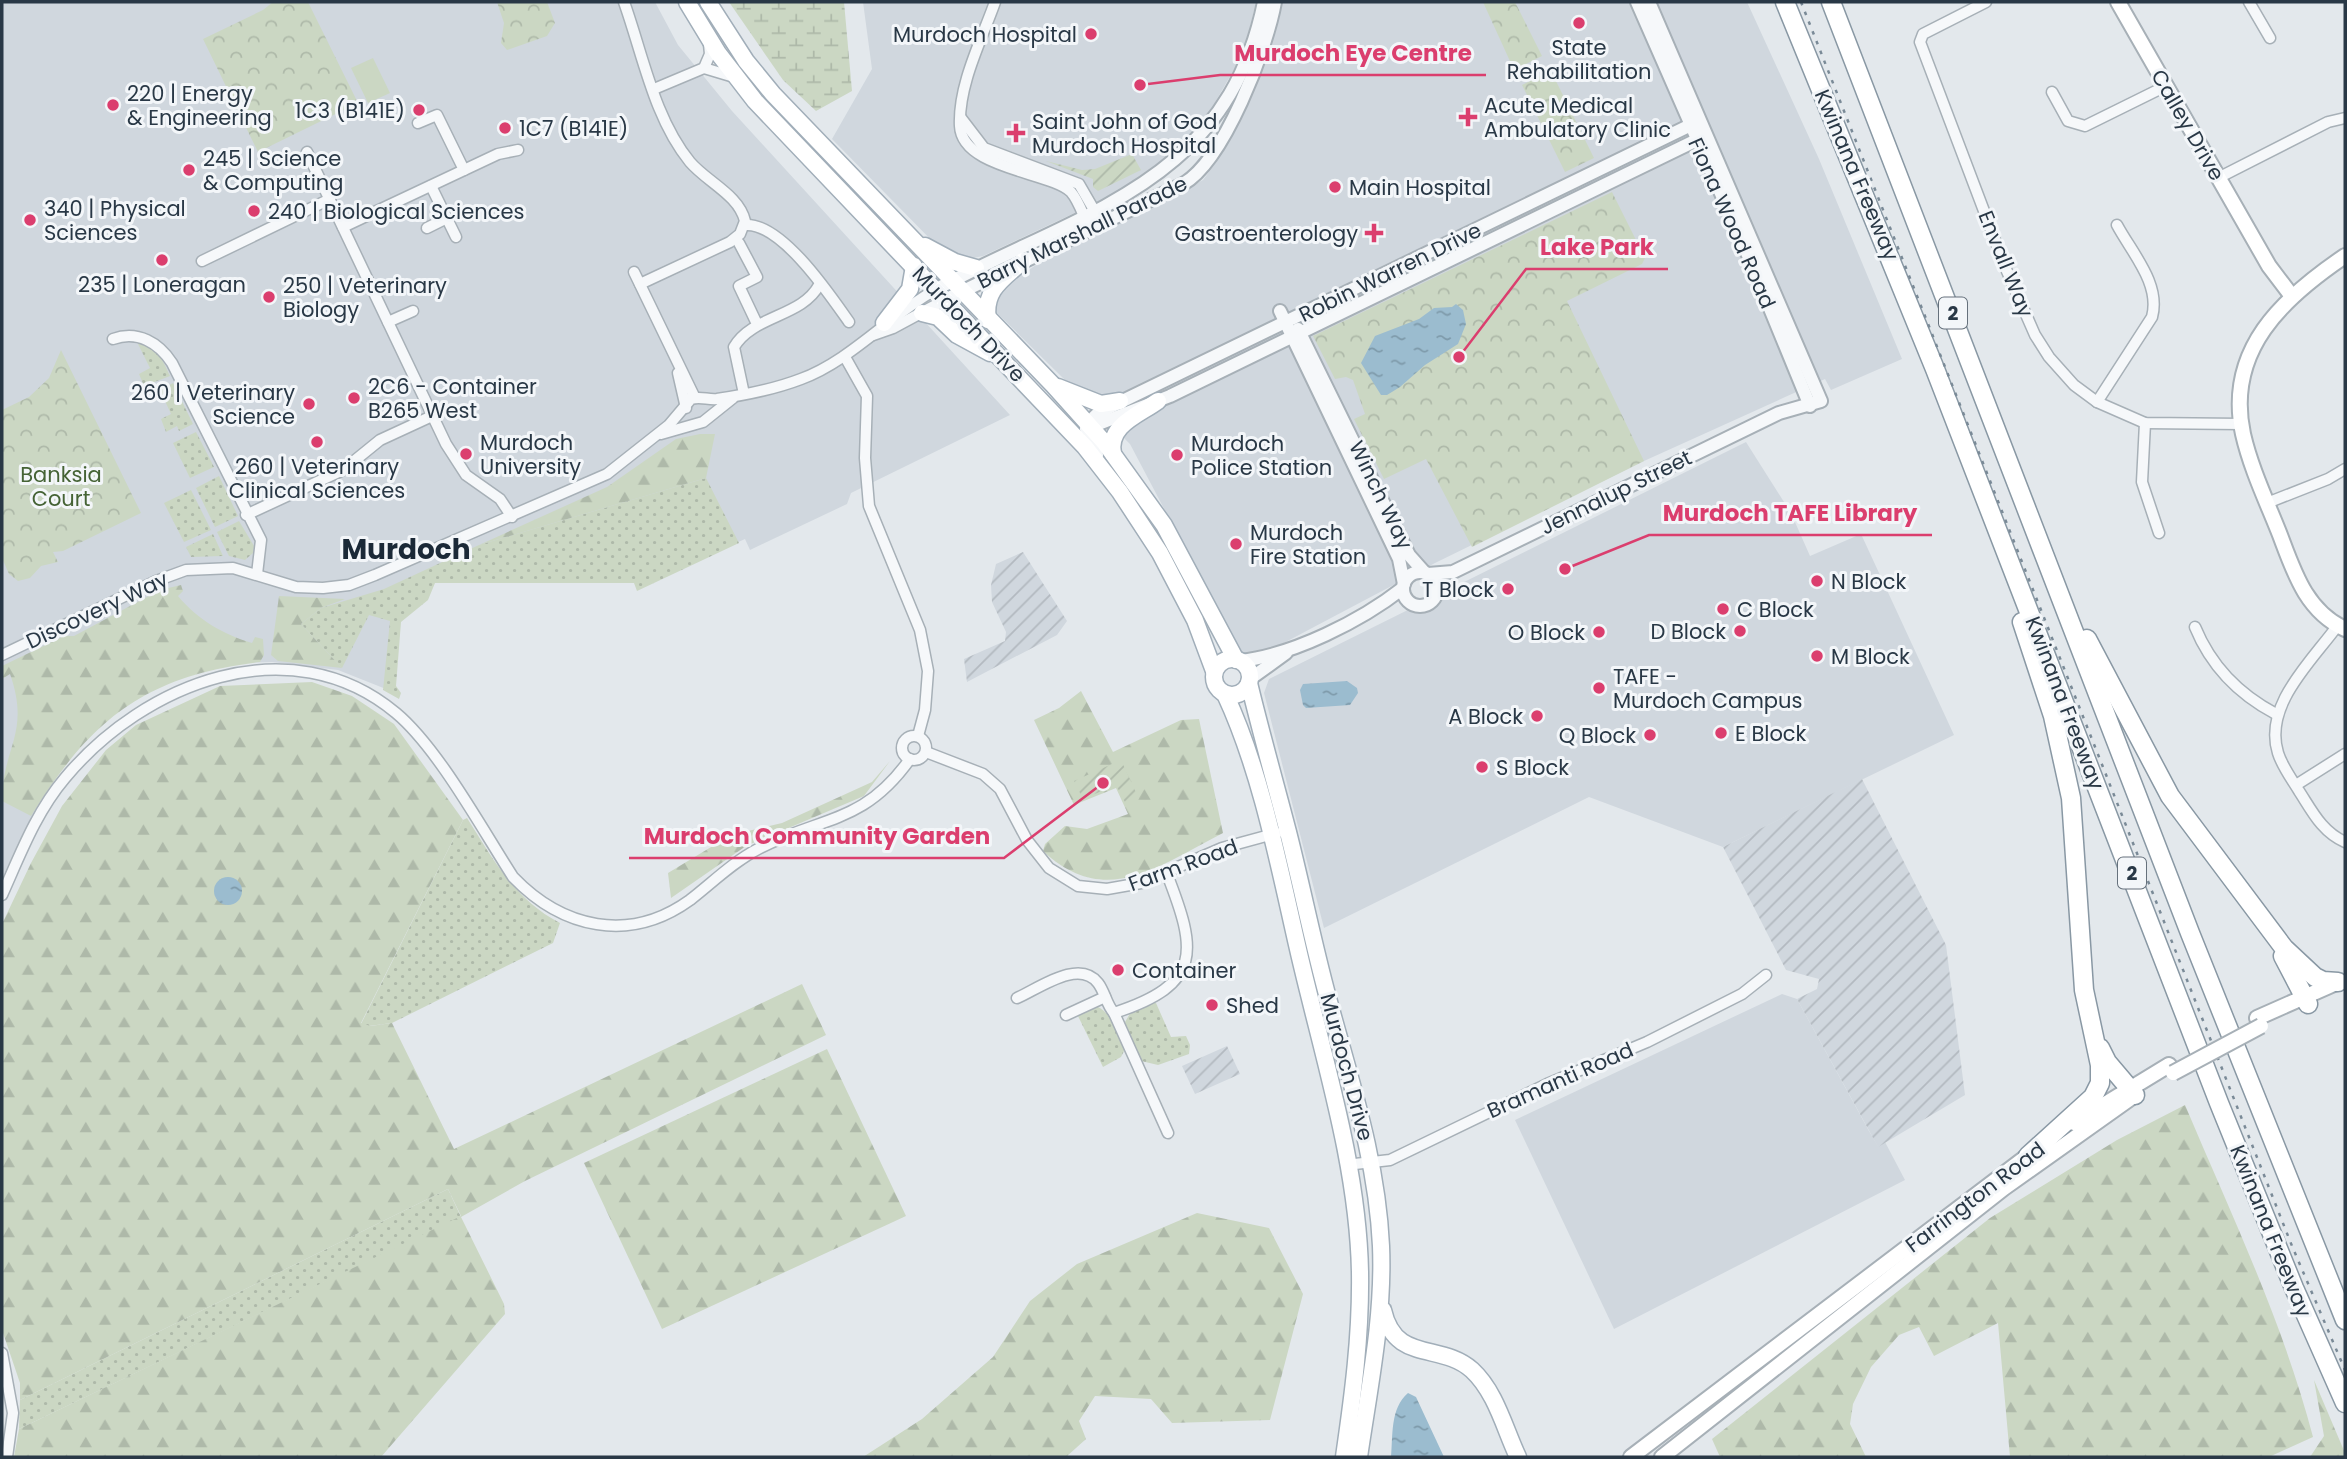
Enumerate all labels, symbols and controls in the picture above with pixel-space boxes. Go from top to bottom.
marker: State Rehabilitation [1571,15,1587,31]
place label: Murdoch Hospital [893,20,1077,49]
marker: Murdoch Hospital [1083,26,1099,42]
callout: Murdoch Eye Centre [1220,31,1486,75]
place label: State Rehabilitation [1507,33,1651,86]
text: Murdoch Eye Centre [1234,37,1472,69]
street label: Calley Drive [2144,64,2232,186]
place label: 220 | Energy & Engineering [127,79,272,132]
street label: Kwinana Freeway [1808,85,1906,265]
place label: Acute Medical Ambulatory Clinic [1484,91,1671,144]
place label: 1C3 (B141E) [295,96,405,125]
marker: 220 | Energy & Engineering [105,97,121,113]
marker: 1C3 (B141E) [411,102,427,118]
place label: Saint John of God Murdoch Hospital [1032,107,1217,160]
marker: Acute Medical Ambulatory Clinic [1458,107,1478,127]
place label: 1C7 (B141E) [519,114,628,143]
marker: 1C7 (B141E) [497,120,513,136]
marker: Saint John of God Murdoch Hospital [1006,123,1026,143]
street label: Fiona Wood Road [1681,133,1783,313]
place label: 245 | Science & Computing [203,144,344,197]
marker: 245 | Science & Computing [181,162,197,178]
street label: Barry Marshall Parade [972,168,1192,296]
place label: Main Hospital [1349,173,1491,202]
marker: Main Hospital [1327,179,1343,195]
place label: 340 | Physical Sciences [44,194,186,247]
place label: 240 | Biological Sciences [268,197,524,226]
marker: 240 | Biological Sciences [246,203,262,219]
street label: Envall Way [1971,206,2041,322]
marker: 340 | Physical Sciences [22,212,38,228]
street label: Robin Warren Drive [1294,215,1486,329]
place label: Gastroenterology [1175,219,1358,248]
marker: Gastroenterology [1364,223,1384,243]
callout: Lake Park [1526,225,1668,269]
text: Lake Park [1540,231,1655,263]
marker: 235 | Loneragan [154,252,170,268]
street label: Murdoch Drive [906,259,1032,389]
place label: 235 | Loneragan [78,270,246,299]
place label: 250 | Veterinary Biology [283,271,447,324]
marker: 250 | Veterinary Biology [261,289,277,305]
road number: 2 [1939,298,1967,328]
place label: 2C6 - Container B265 West [368,372,537,425]
place label: 260 | Veterinary Science [131,378,295,431]
marker: 2C6 - Container B265 West [346,390,362,406]
marker: 260 | Veterinary Science [301,396,317,412]
place label: Murdoch University [480,428,581,481]
place label: Murdoch Police Station [1191,429,1332,482]
marker: 260 | Veterinary Clinical Sciences [309,434,325,450]
street label: Winch Way [1342,436,1420,554]
street label: Jennalup Street [1535,443,1697,541]
marker: Murdoch University [458,446,474,462]
marker: Murdoch Police Station [1169,447,1185,463]
place label: 260 | Veterinary Clinical Sciences [229,452,405,505]
park label: Banksia Court [20,460,102,513]
callout: Murdoch TAFE Library [1649,491,1932,535]
text: Murdoch TAFE Library [1663,497,1918,529]
place label: Murdoch Fire Station [1250,518,1366,571]
district label: Murdoch [341,530,471,569]
marker: Murdoch Fire Station [1228,536,1244,552]
street label: Discovery Way [21,564,173,656]
place label: N Block [1831,567,1907,596]
marker: N Block [1809,573,1825,589]
place label: T Block [1422,575,1494,604]
marker: T Block [1500,581,1516,597]
place label: C Block [1737,595,1814,624]
marker: C Block [1715,601,1731,617]
street label: Kwinana Freeway [2019,612,2111,794]
place label: D Block [1651,617,1726,646]
place label: O Block [1508,618,1585,647]
marker: D Block [1732,623,1748,639]
marker: O Block [1591,624,1607,640]
place label: M Block [1831,642,1910,671]
marker: M Block [1809,648,1825,664]
place label: TAFE - Murdoch Campus [1613,662,1802,715]
marker: TAFE - Murdoch Campus [1591,680,1607,696]
place label: A Block [1448,702,1523,731]
marker: A Block [1529,708,1545,724]
place label: E Block [1735,719,1807,748]
place label: Q Block [1559,721,1636,750]
marker: E Block [1713,725,1729,741]
marker: Q Block [1642,727,1658,743]
place label: S Block [1496,753,1569,782]
marker: S Block [1474,759,1490,775]
callout: Murdoch Community Garden [629,814,1004,858]
text: Murdoch Community Garden [644,820,990,852]
street label: Farm Road [1124,832,1242,898]
road number: 2 [2118,858,2146,888]
place label: Container [1132,956,1237,985]
marker: Container [1110,962,1126,978]
street label: Murdoch Drive [1313,990,1381,1144]
place label: Shed [1226,991,1279,1020]
marker: Shed [1204,997,1220,1013]
street label: Bramanti Road [1482,1035,1638,1125]
street label: Farrington Road [1899,1135,2051,1259]
street label: Kwinana Freeway [2223,1140,2319,1322]

